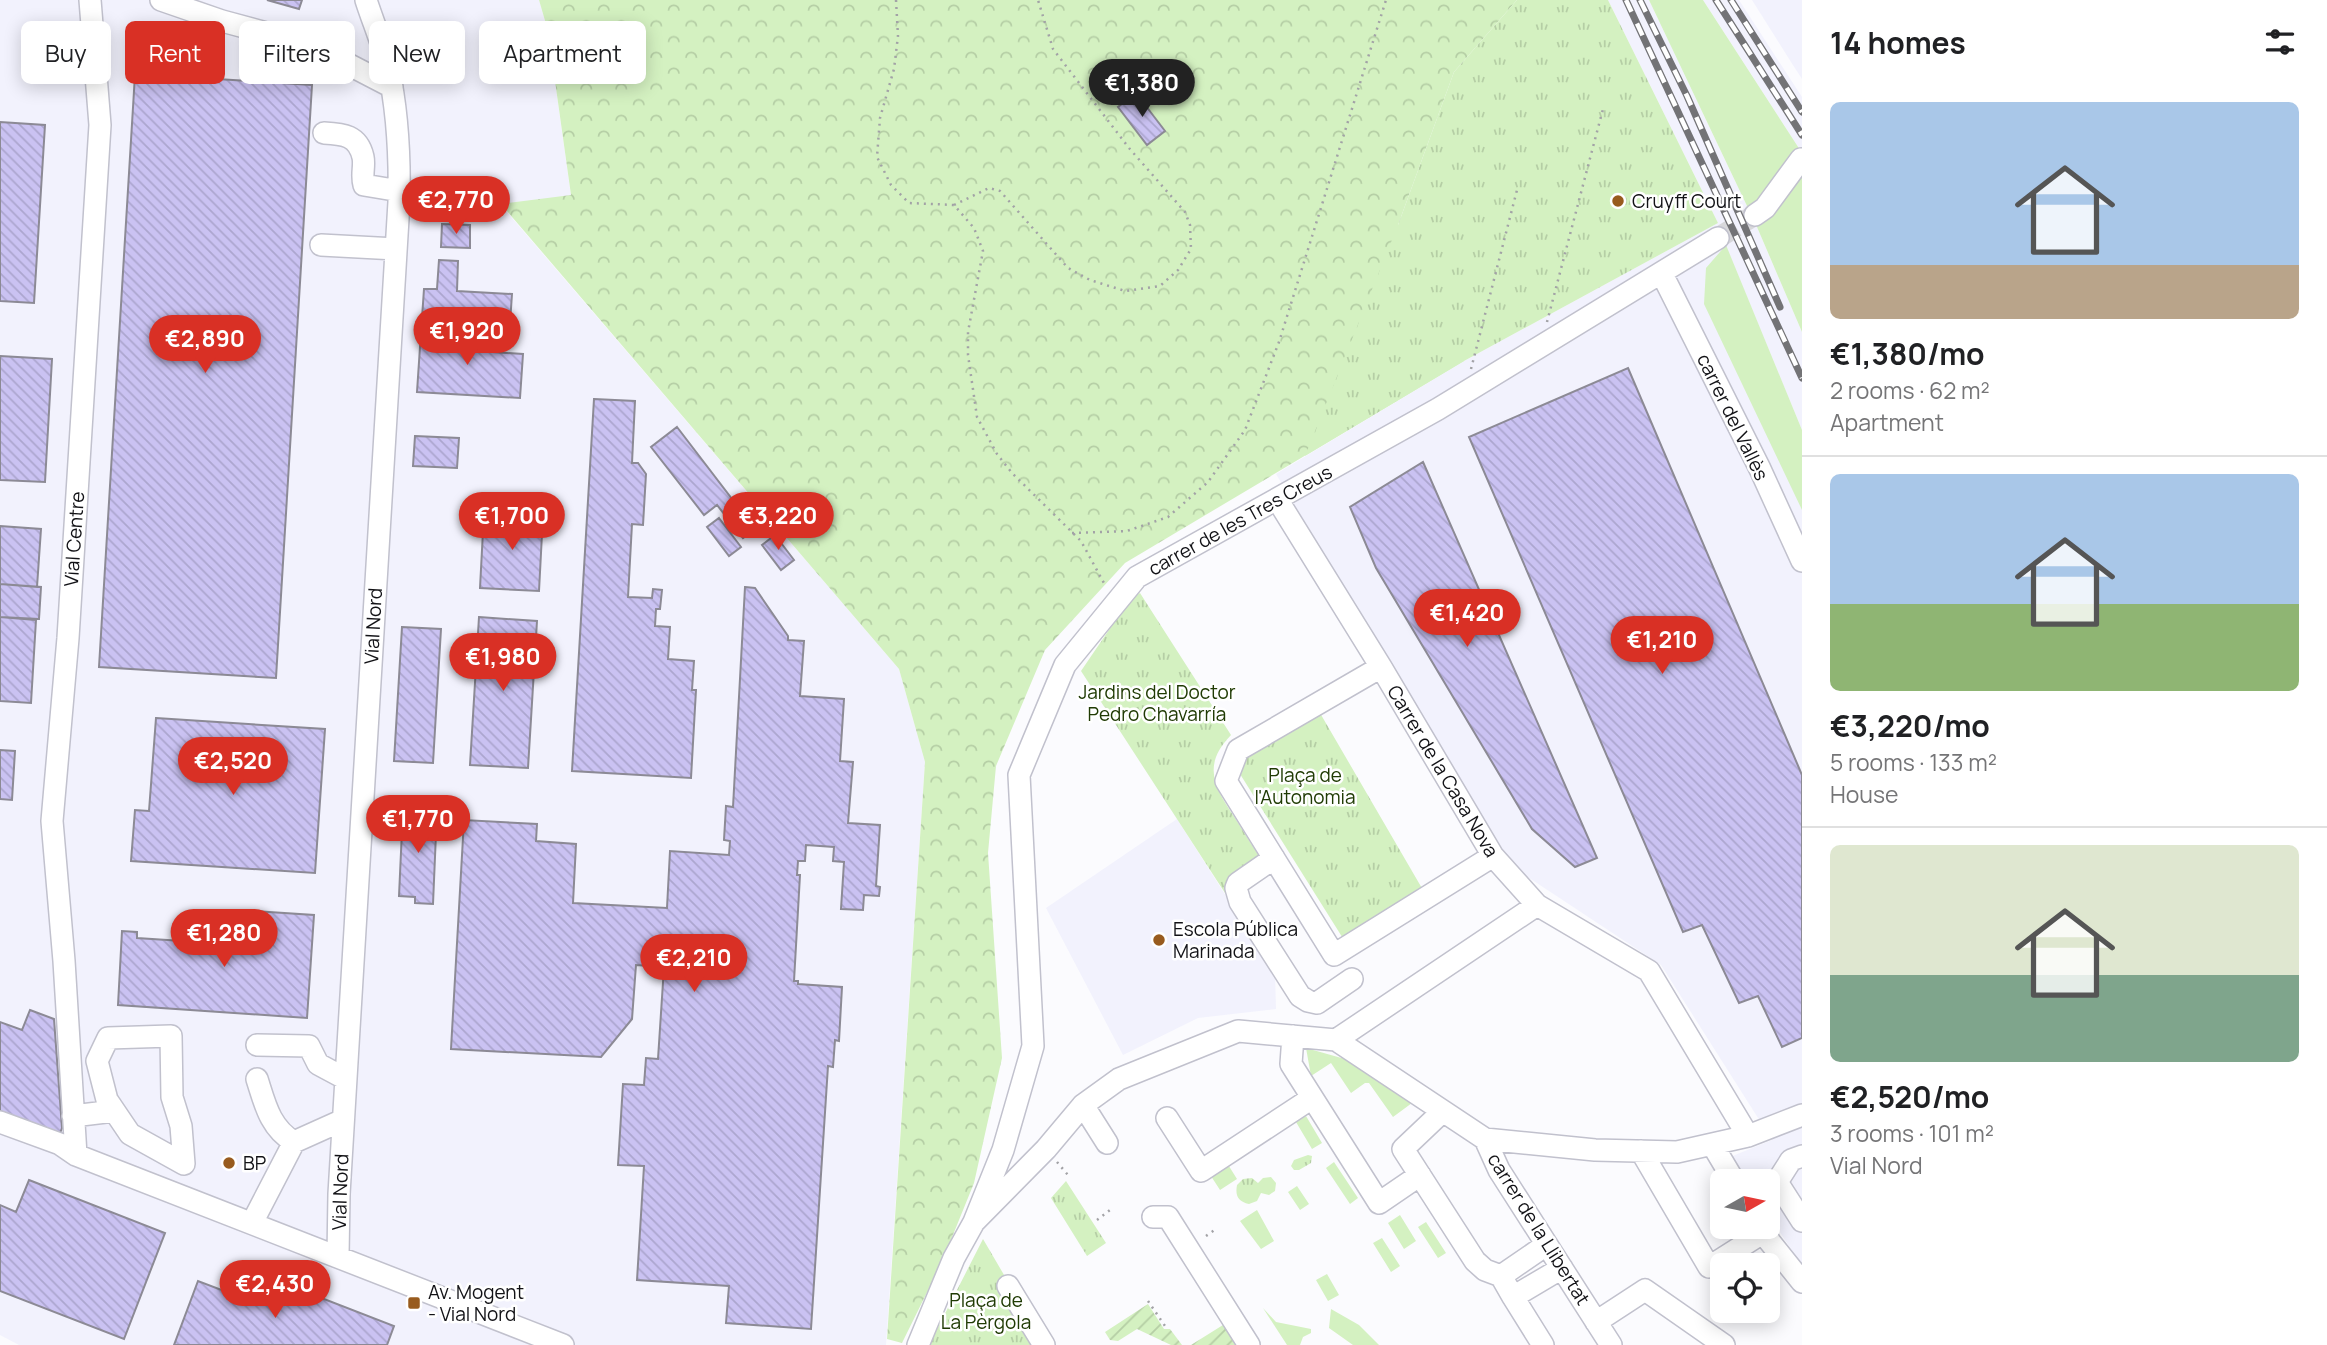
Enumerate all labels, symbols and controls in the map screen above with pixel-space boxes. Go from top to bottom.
chip: Buy [21,21,111,84]
chip: Rent [125,21,225,84]
chip: Filters [239,21,355,84]
chip: New [369,21,465,84]
chip: Apartment [479,21,646,84]
text: 14 homes [1830,22,1966,63]
icon: filters [2261,23,2299,61]
pin: €1,380 [1085,60,1199,119]
text: €1,380 [1105,66,1179,98]
icon: home [2002,147,2128,273]
pin: €2,770 [399,176,513,236]
text: €2,770 [418,183,494,215]
place label: Cruyff Court [1632,188,1741,214]
marker: Cruyff Court [1610,193,1626,209]
pin: €1,920 [410,308,524,367]
text: €1,920 [430,314,504,346]
pin: €2,890 [148,316,262,375]
text: €2,890 [165,322,245,354]
text: €1,380/mo [1830,333,1984,374]
street label: carrer del Vallès [1691,349,1775,485]
text: 2 rooms · 62 m² [1830,374,1990,406]
text: Apartment [1830,406,1944,438]
street label: carrer de les Tres Creus [1143,459,1337,581]
street label: Vial Centre [58,491,90,587]
pin: €1,700 [455,492,569,552]
pin: €3,220 [721,492,835,552]
text: €1,700 [475,499,549,531]
text: €3,220 [739,499,817,531]
icon: home [2002,519,2128,645]
street label: Vial Nord [358,587,388,665]
pin: €1,420 [1410,590,1524,649]
text: €1,420 [1430,596,1504,628]
pin: €1,210 [1605,616,1719,676]
text: €1,210 [1627,623,1697,655]
pin: €1,980 [446,634,560,693]
text: €1,980 [465,640,541,672]
park label: Jardins del Doctor Pedro Chavarría [1078,679,1236,727]
street label: Carrer de la Casa Nova [1381,680,1505,862]
text: €3,220/mo [1830,705,1990,746]
pin: €2,520 [176,738,290,797]
text: €2,520 [194,744,272,776]
text: 5 rooms · 133 m² [1830,746,1997,778]
park label: Plaça de l'Autonomia [1255,762,1356,810]
text: House [1830,778,1899,810]
pin: €1,770 [361,796,475,855]
text: €1,770 [382,802,454,834]
icon: home [2002,890,2128,1016]
pin: €1,280 [167,909,281,969]
text: €1,280 [187,916,261,948]
place label: Escola Pública Marinada [1173,916,1298,964]
marker: Escola Pública Marinada [1151,932,1167,948]
pin: €2,210 [637,934,751,994]
text: €2,210 [656,941,732,973]
text: €2,520/mo [1830,1076,1989,1117]
text: 3 rooms · 101 m² [1830,1117,1994,1149]
street label: carrer de la Llibertat [1482,1148,1596,1310]
text: Vial Nord [1830,1149,1923,1181]
place label: BP [243,1150,266,1176]
street label: Vial Nord [326,1153,354,1231]
marker: BP [221,1155,237,1171]
north arrow [1710,1169,1780,1239]
map controls [1710,1169,1780,1323]
button: locate [1710,1253,1780,1323]
pin: €2,430 [218,1260,332,1320]
text: €2,430 [236,1267,314,1299]
place label: Av. Mogent - Vial Nord [428,1279,524,1327]
park label: Plaça de La Pèrgola [941,1287,1031,1335]
marker: Av. Mogent - Vial Nord [406,1295,422,1311]

